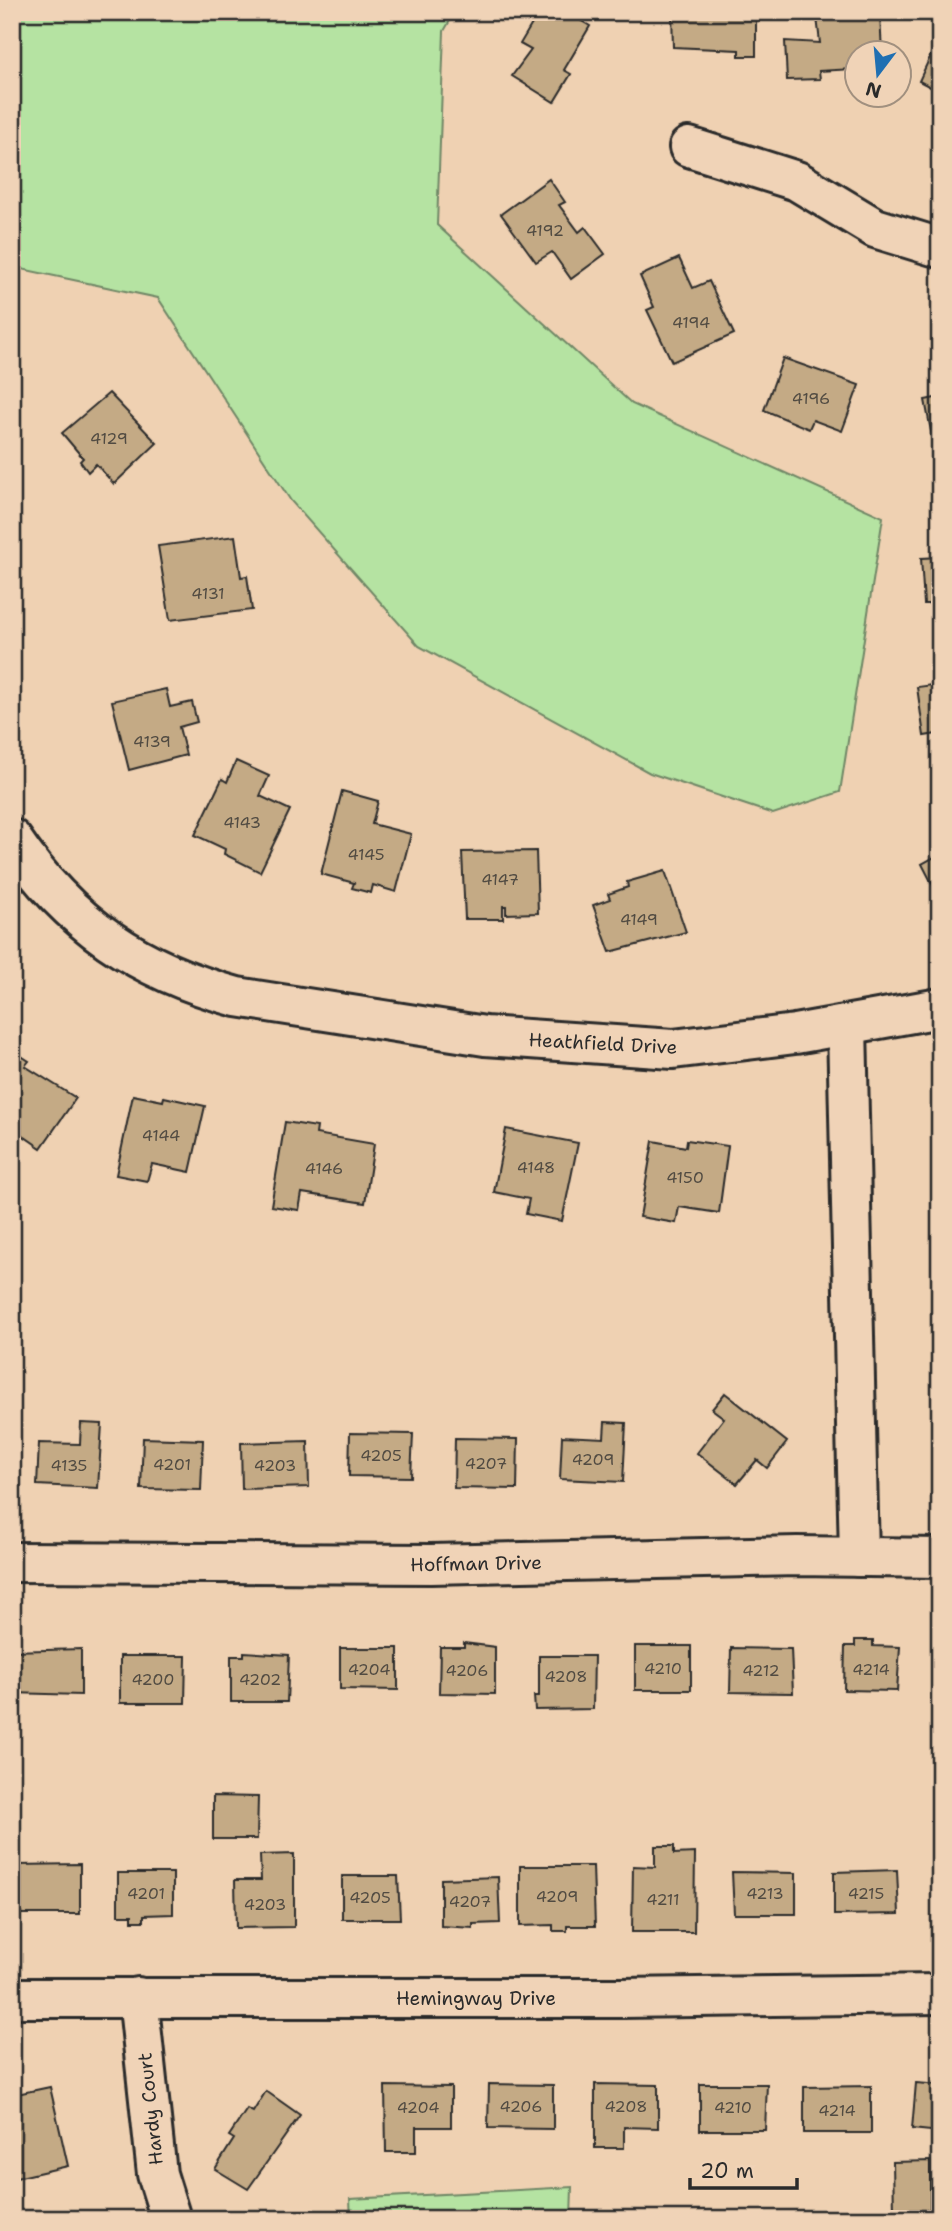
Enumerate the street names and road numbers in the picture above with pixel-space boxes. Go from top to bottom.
street label: Heathfield Drive [528,1027,678,1060]
street label: Hoffman Drive [410,1550,542,1577]
street label: Hemingway Drive [396,1986,556,2011]
street label: Hardy Court [132,2051,169,2166]

